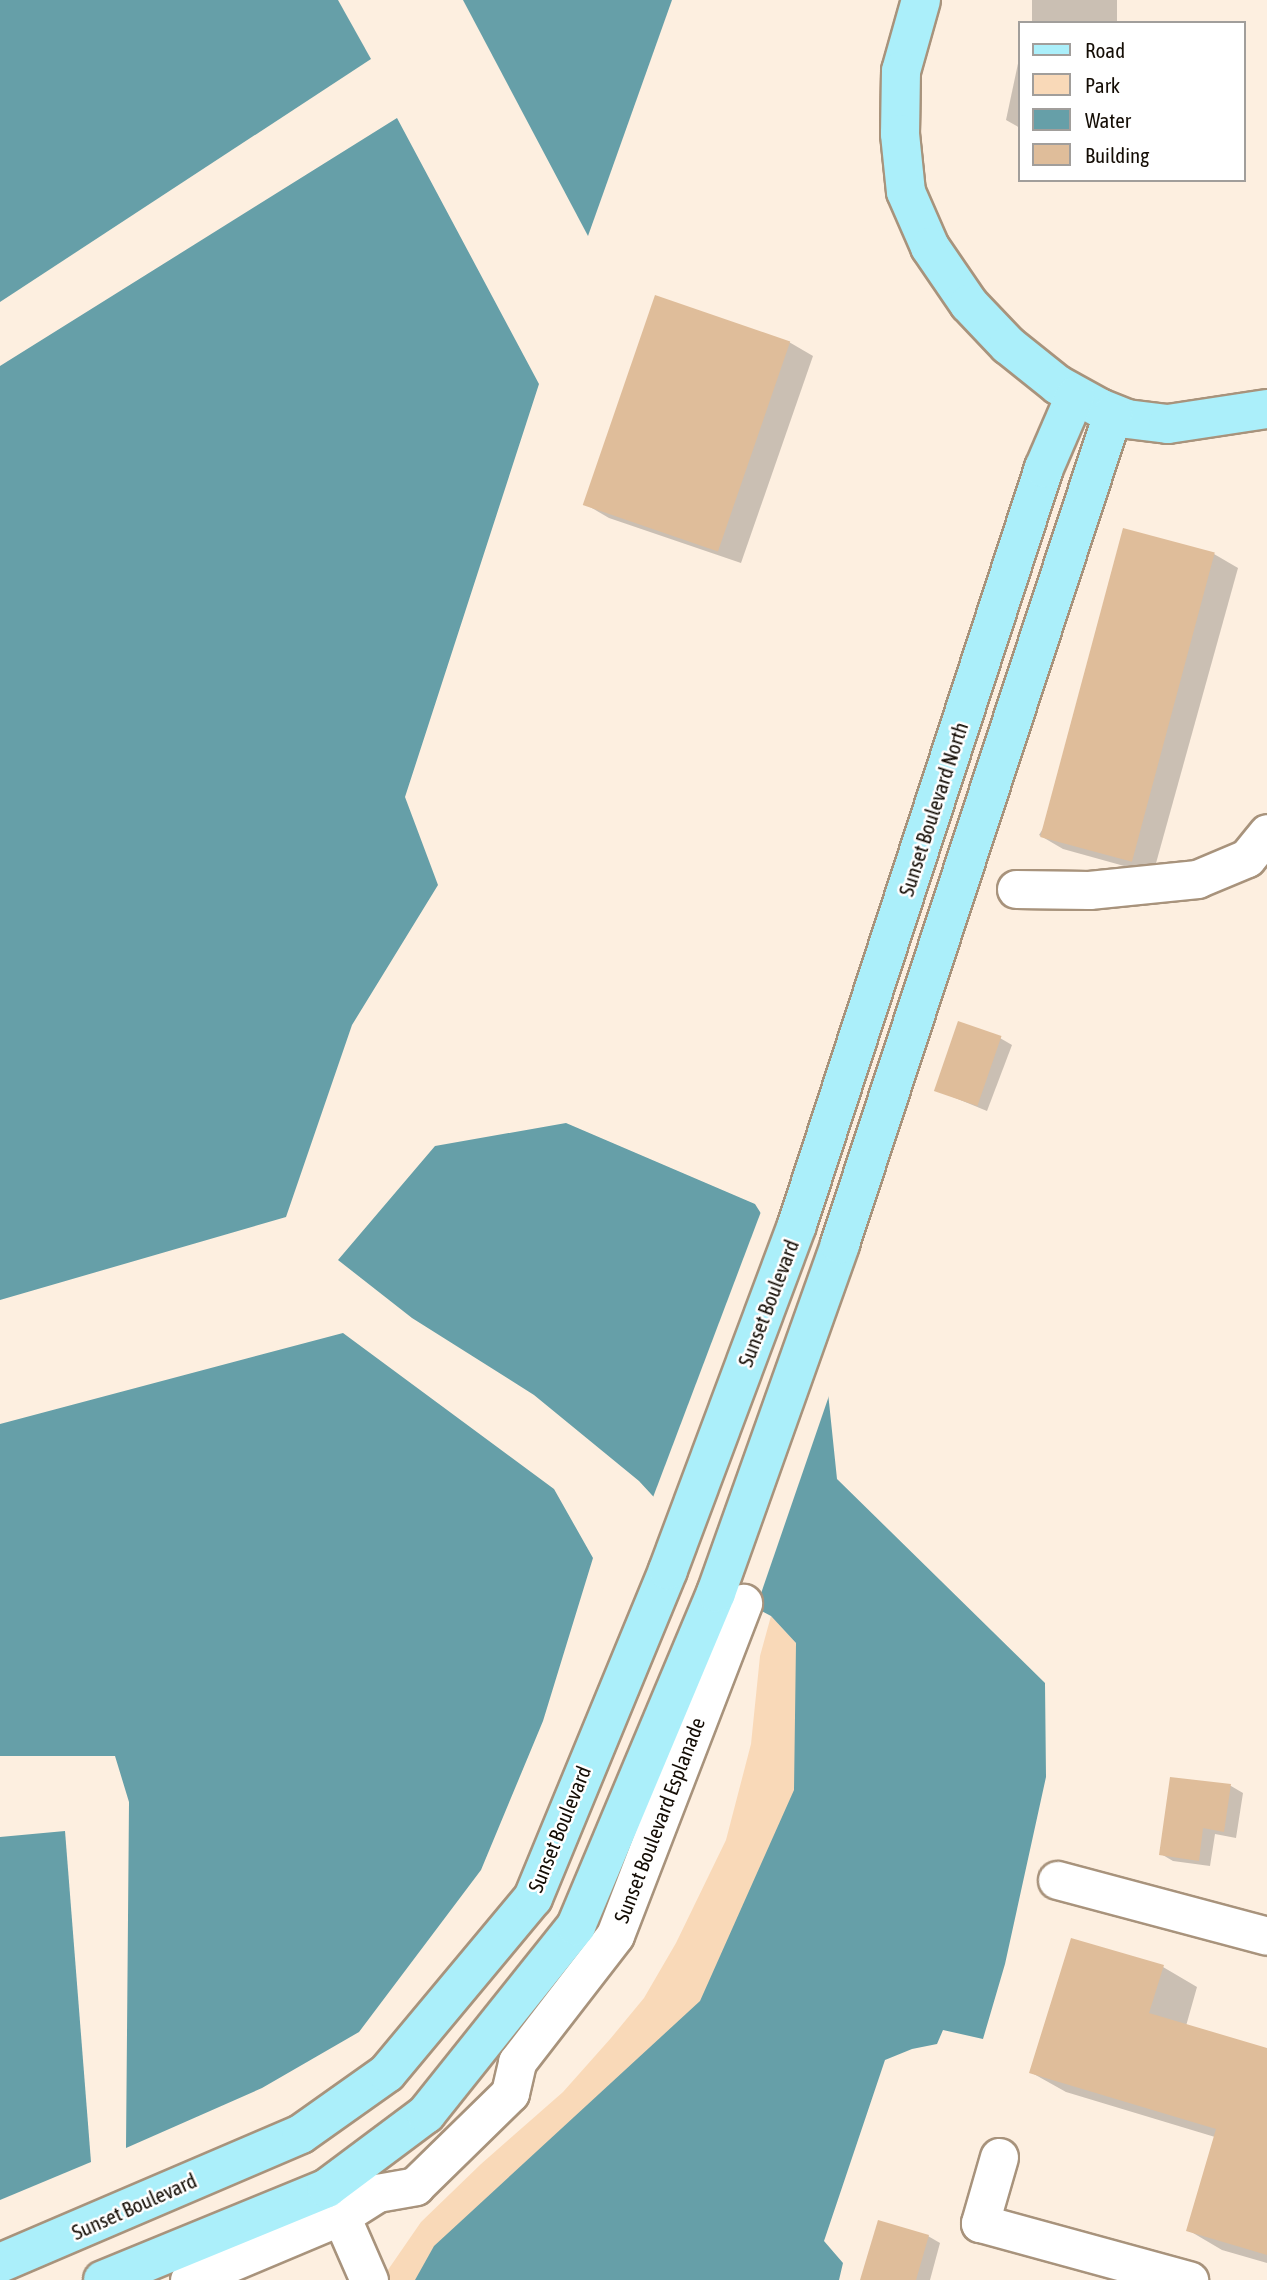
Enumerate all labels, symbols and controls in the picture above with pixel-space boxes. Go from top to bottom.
legend [1018,21,1246,182]
text: Road [1085,38,1125,62]
text: Park [1085,73,1120,97]
text: Water [1085,108,1131,132]
text: Building [1085,143,1149,167]
street label: Sunset Boulevard North [893,719,973,899]
street label: Sunset Boulevard [732,1236,804,1370]
street label: Sunset Boulevard Esplanade [608,1714,710,1926]
street label: Sunset Boulevard [522,1762,596,1896]
street label: Sunset Boulevard [68,2167,200,2245]

